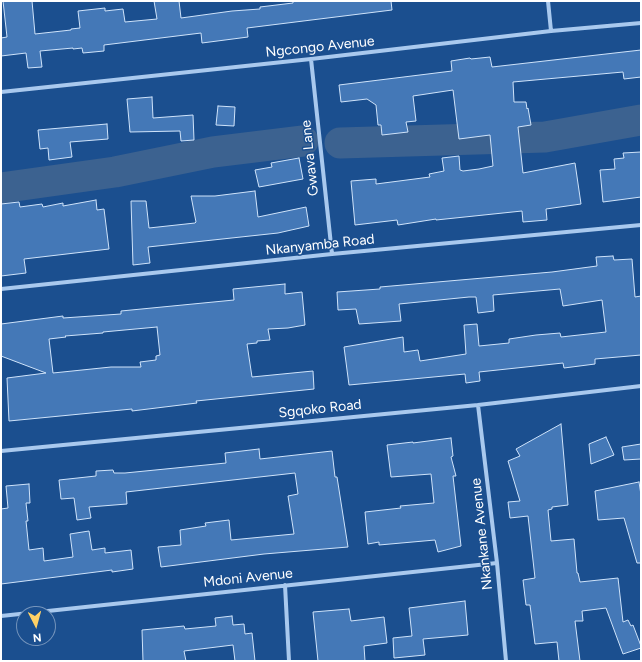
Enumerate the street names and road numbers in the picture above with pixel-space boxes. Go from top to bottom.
street label: Ngcongo Avenue [265,33,375,61]
street label: Gwava Lane [298,119,322,197]
street label: Nkanyamba Road [265,231,375,259]
street label: Sgqoko Road [278,396,362,422]
street label: Nkankane Avenue [468,477,496,591]
street label: Mdoni Avenue [202,565,294,591]

